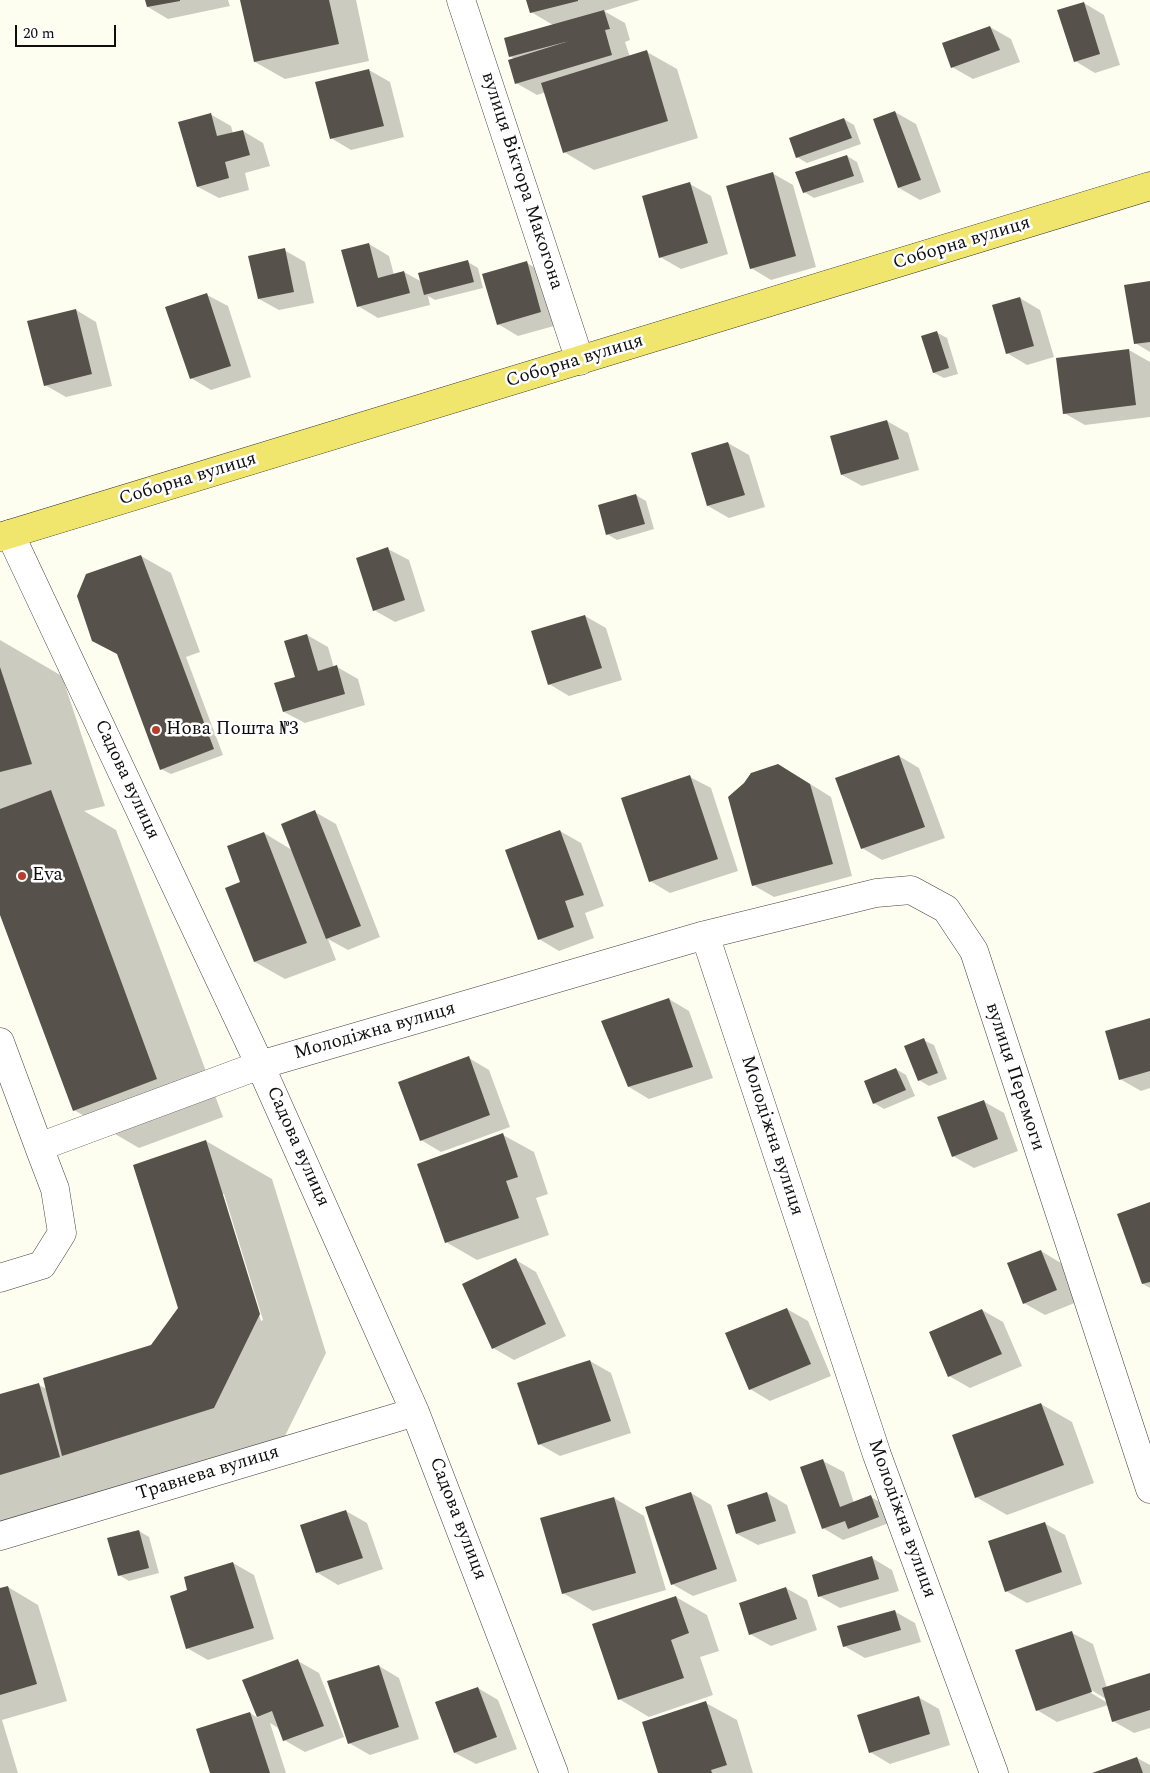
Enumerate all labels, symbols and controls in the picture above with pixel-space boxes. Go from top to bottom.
scale bar [18,15,119,47]
text: 20 m [23,22,55,45]
street label: вулиця Віктора Макогона [475,69,567,293]
street label: Соборна вулиця [890,212,1034,276]
street label: Соборна вулиця [503,330,647,394]
street label: Соборна вулиця [116,448,260,512]
street label: Садова вулиця [88,717,164,843]
place label: Нова Пошта №3 [166,719,298,741]
marker: Нова Пошта №3 [150,724,162,736]
place label: Eva [32,865,63,887]
marker: Eva [16,870,28,882]
street label: Молодіжна вулиця [292,998,458,1066]
street label: вулиця Перемоги [979,1000,1049,1154]
street label: Молодіжна вулиця [734,1053,808,1219]
street label: Садова вулиця [260,1083,334,1211]
street label: Молодіжна вулиця [862,1437,940,1601]
street label: Травнева вулиця [134,1441,282,1507]
street label: Садова вулиця [423,1454,491,1584]

